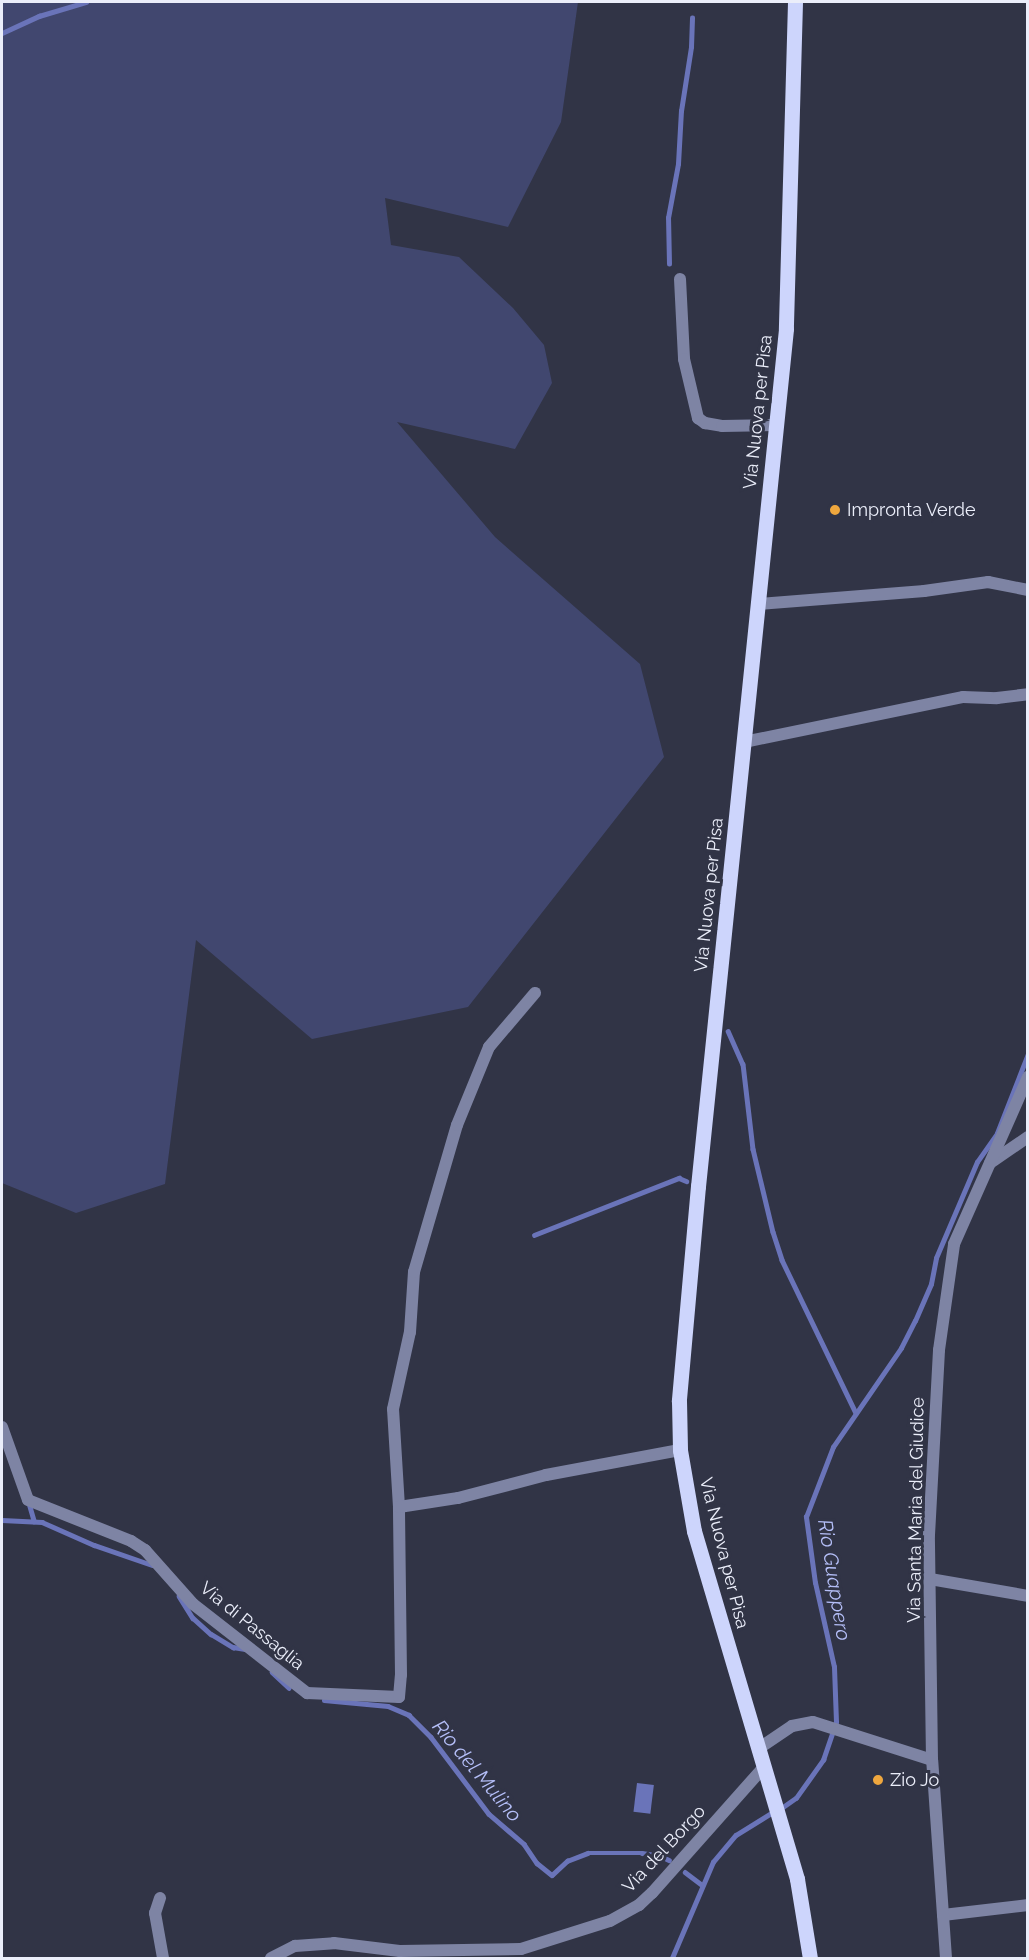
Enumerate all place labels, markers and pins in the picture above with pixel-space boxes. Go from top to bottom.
place label: Impronta Verde [847,499,976,521]
marker: Impronta Verde [828,503,842,517]
place label: Zio Jo [890,1769,940,1791]
marker: Zio Jo [871,1773,885,1787]

